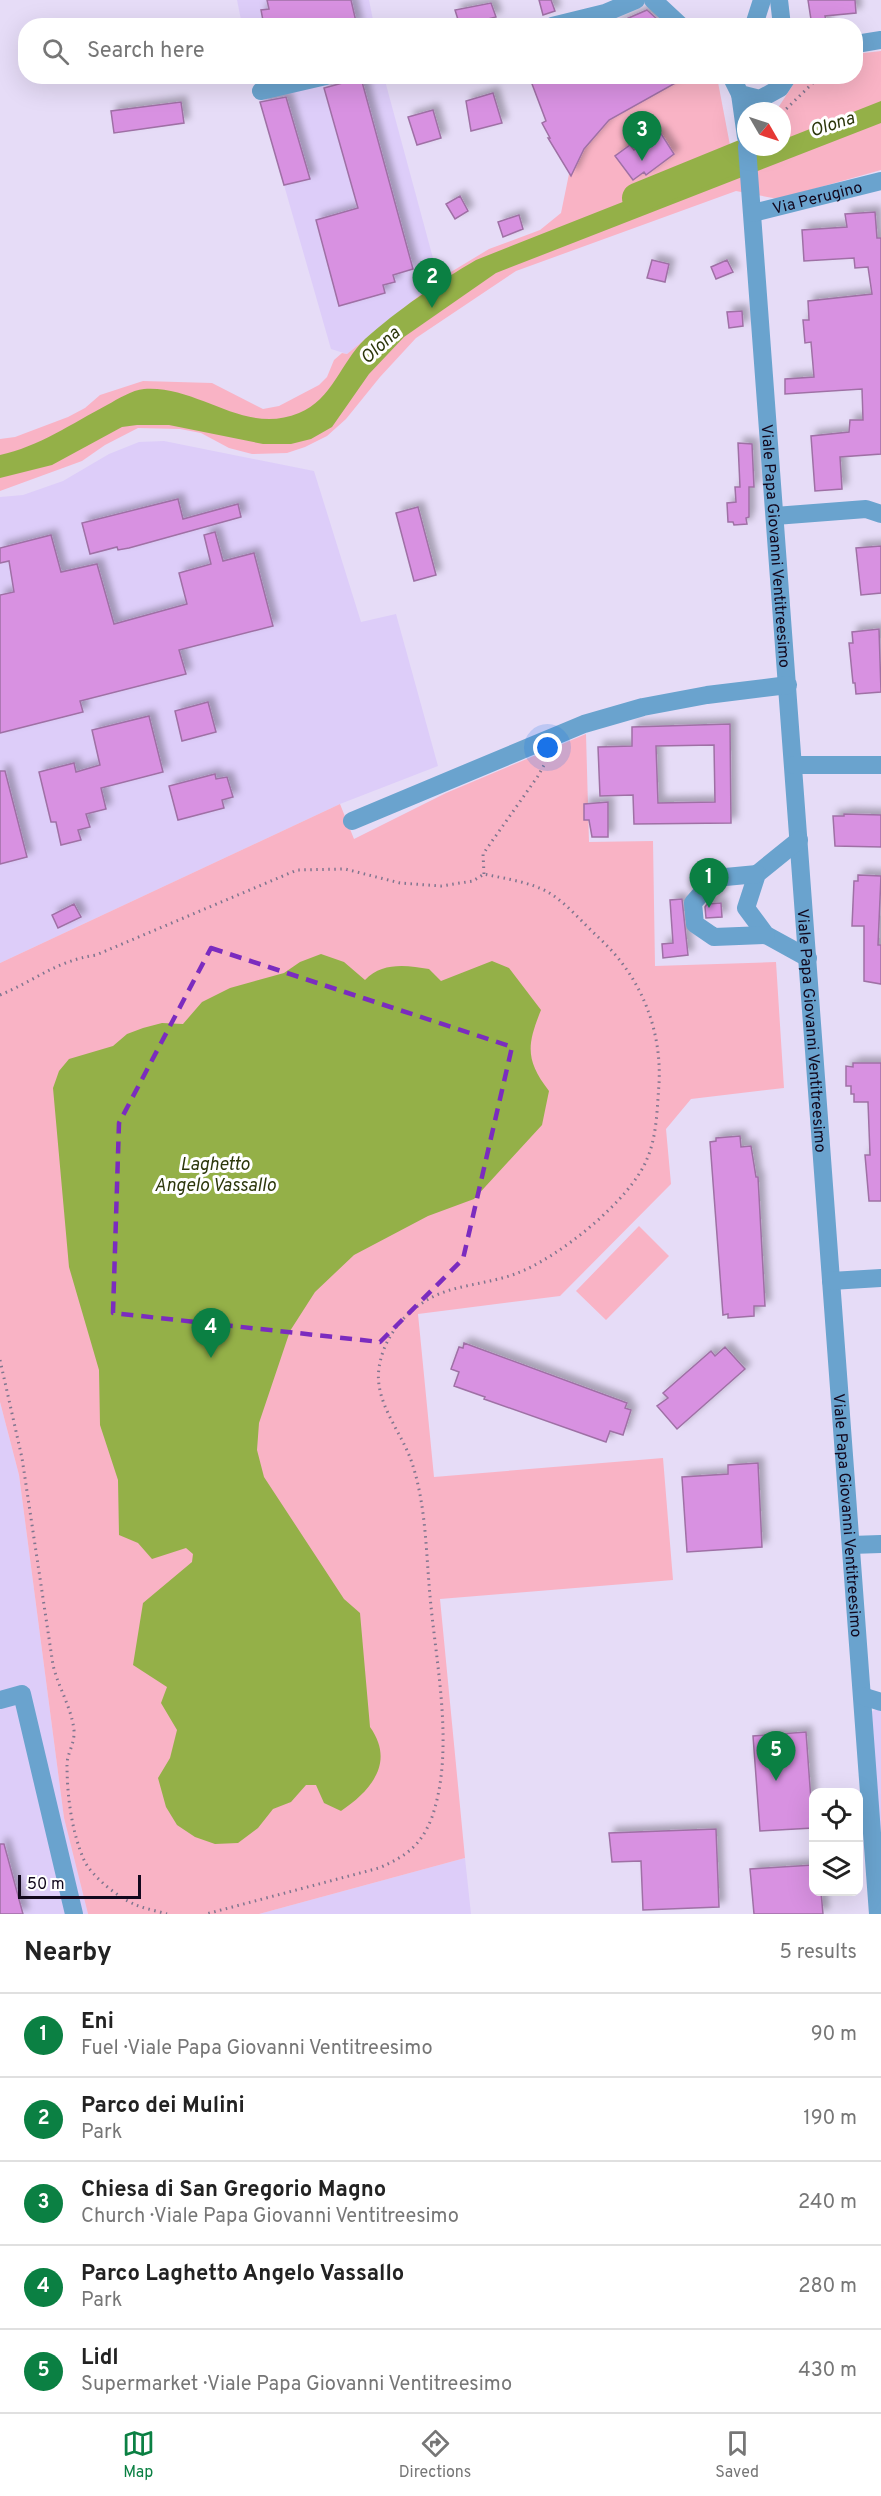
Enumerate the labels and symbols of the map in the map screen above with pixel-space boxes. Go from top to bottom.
north arrow [737,102,791,156]
water label: Olona [807,107,858,143]
pin: 3 [622,112,662,161]
street label: Via Perugino [771,178,865,220]
pin: 2 [412,258,452,308]
water label: Olona [356,322,406,370]
street label: Viale Papa Giovanni Ventitreesimo [756,423,794,669]
your location [533,733,562,762]
pin: 1 [690,858,728,908]
street label: Viale Papa Giovanni Ventitreesimo [792,908,830,1153]
water label: Laghetto Angelo Vassallo [154,1154,276,1198]
pin: 4 [192,1308,230,1358]
street label: Viale Papa Giovanni Ventitreesimo [827,1393,865,1638]
pin: 5 [756,1732,796,1781]
scale bar [18,1872,141,1900]

